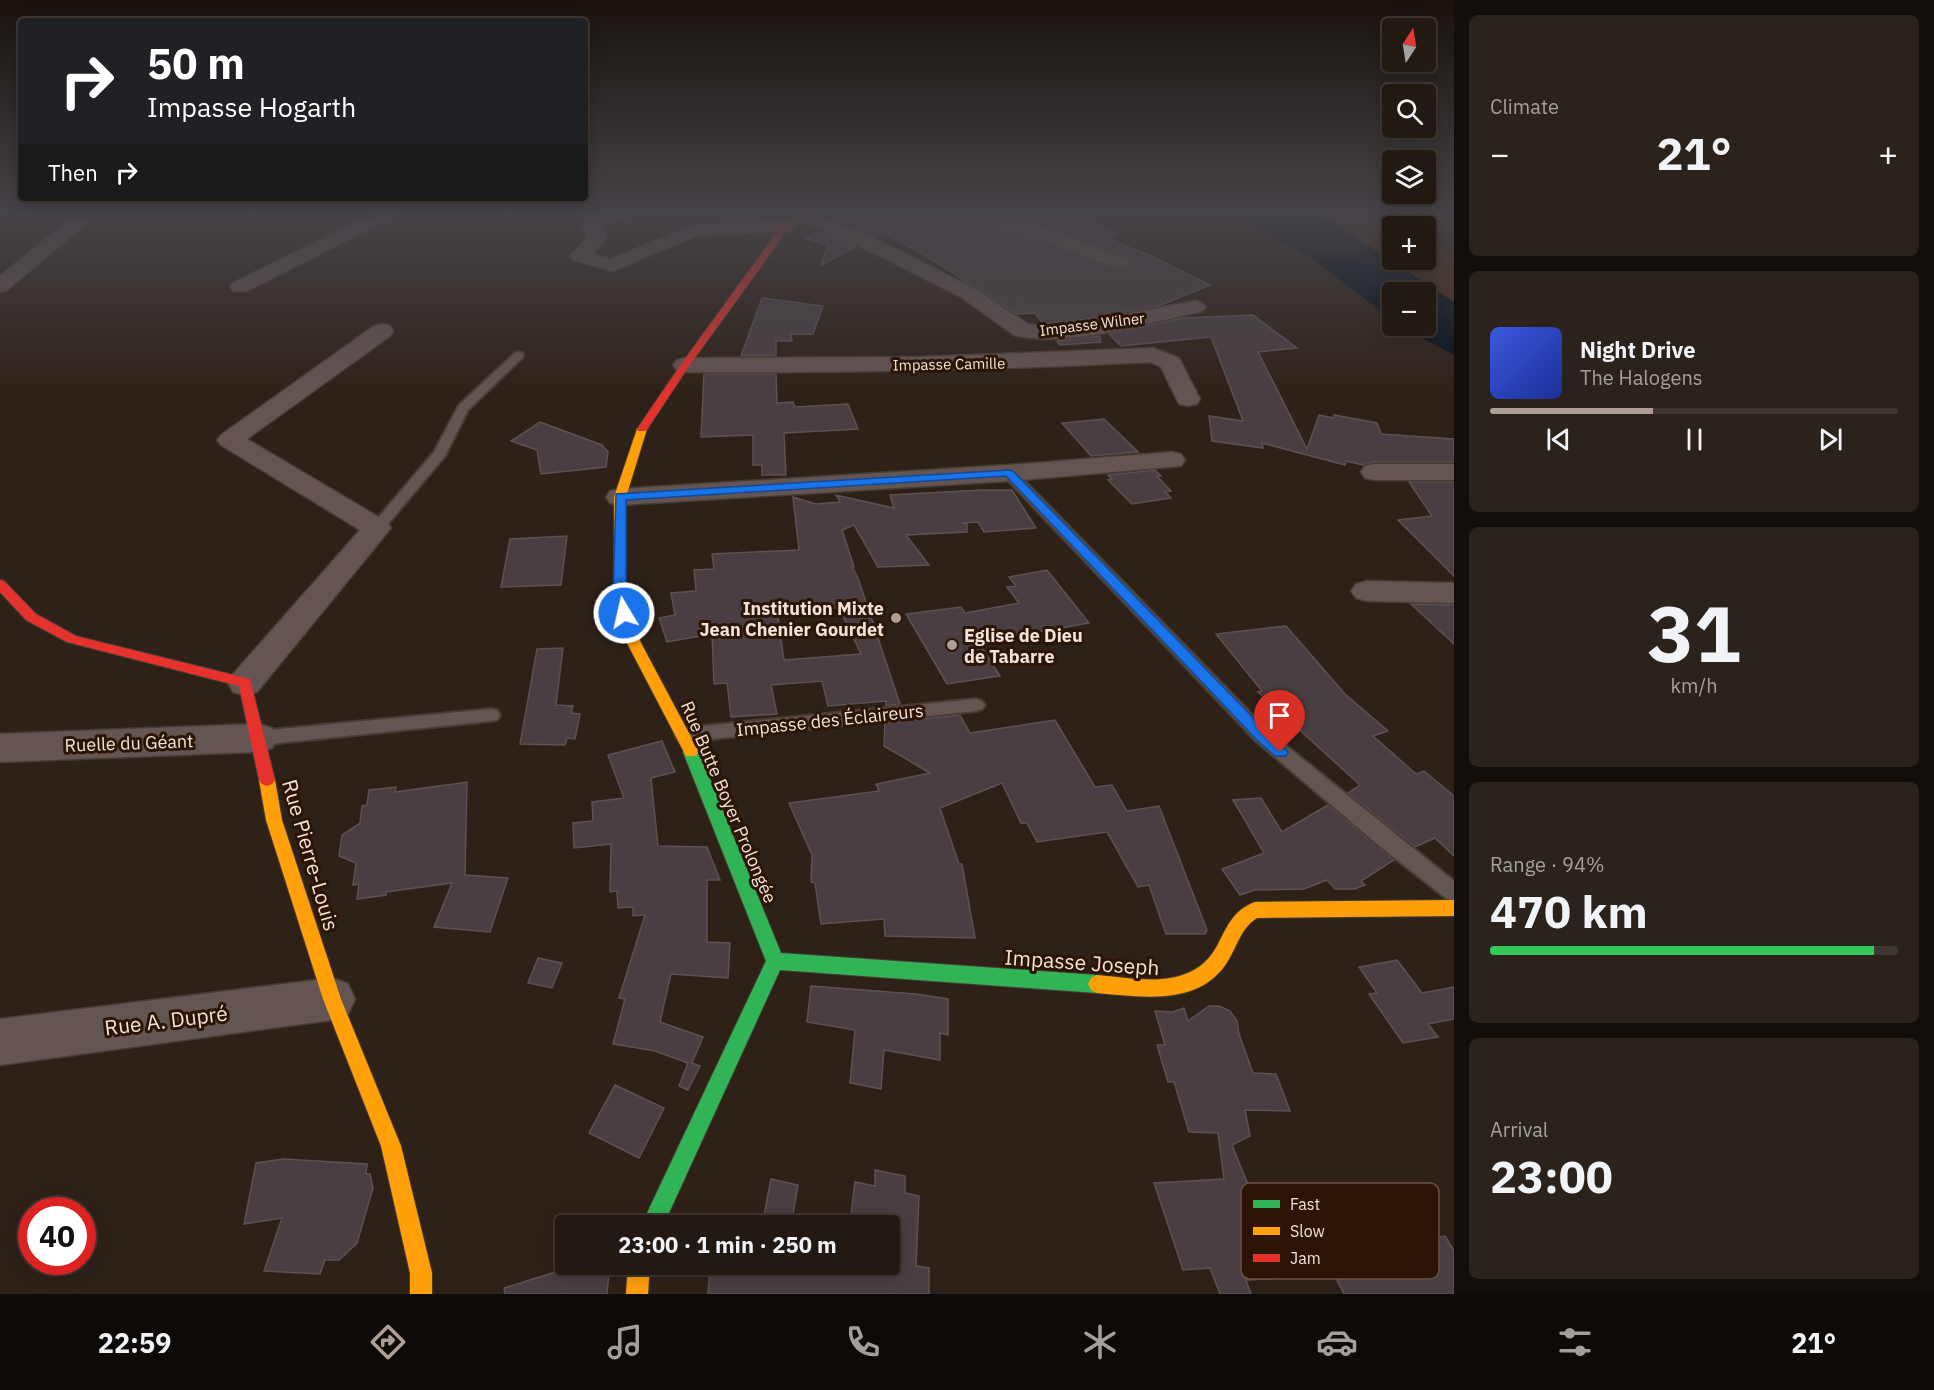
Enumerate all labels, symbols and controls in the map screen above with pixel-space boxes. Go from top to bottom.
north arrow [1382,18,1436,72]
map controls [1382,18,1436,336]
text: 50 m [147,36,245,91]
icon: right [48,42,126,120]
button: search [1382,84,1436,138]
text: Impasse Hogarth [147,89,356,124]
text: Climate [1490,93,1559,120]
text: 21° [1656,124,1732,182]
text: − [1490,132,1510,175]
text: + [1878,132,1898,175]
button: layers [1382,150,1436,204]
icon: right [110,156,143,189]
text: Then [48,158,98,187]
button: + [1382,216,1436,270]
button: − [1382,282,1436,336]
street label: Impasse Wilner [1038,308,1146,340]
text: Night Drive [1580,335,1696,364]
street label: Impasse Camille [893,354,1005,374]
text: The Halogens [1580,364,1702,391]
icon: previous [1542,423,1575,456]
icon: pause [1678,423,1711,456]
icon: next [1814,423,1847,456]
position arrow [592,581,656,645]
text: 31 [1647,582,1741,683]
place label: Institution Mixte Jean Chenier Gourdet [700,597,884,641]
marker: Institution Mixte Jean Chenier Gourdet [889,611,903,625]
place label: Eglise de Dieu de Tabarre [964,624,1083,668]
marker: Eglise de Dieu de Tabarre [945,638,959,652]
text: km/h [1670,672,1718,699]
pin [1254,690,1305,752]
street label: Rue Butte Boyer Prolongée [676,697,782,907]
street label: Impasse des Éclaireurs [735,699,925,741]
icon: arrive [1263,699,1296,732]
street label: Ruelle du Géant [64,729,194,757]
street label: Rue Pierre-Louis [276,776,346,934]
text: Range · 94% [1490,851,1605,878]
text: 470 km [1490,882,1648,940]
street label: Impasse Joseph [1004,943,1160,981]
street label: Rue A. Dupré [103,999,229,1041]
text: Arrival [1490,1116,1548,1143]
text: 23:00 [1490,1147,1613,1205]
legend [1241,1183,1439,1279]
text: Fast [1290,1194,1320,1214]
speed limit sign: 40 [18,1197,96,1275]
text: Slow [1290,1221,1325,1241]
text: 23:00 · 1 min · 250 m [618,1230,837,1259]
text: Jam [1290,1248,1321,1268]
icon: directions [367,1321,409,1363]
icon: music [604,1321,646,1363]
icon: phone [842,1321,884,1363]
icon: climate [1079,1321,1121,1363]
icon: car [1316,1321,1358,1363]
icon: filters [1554,1321,1596,1363]
text: 22:59 [98,1325,171,1360]
text: 21° [1791,1325,1836,1360]

